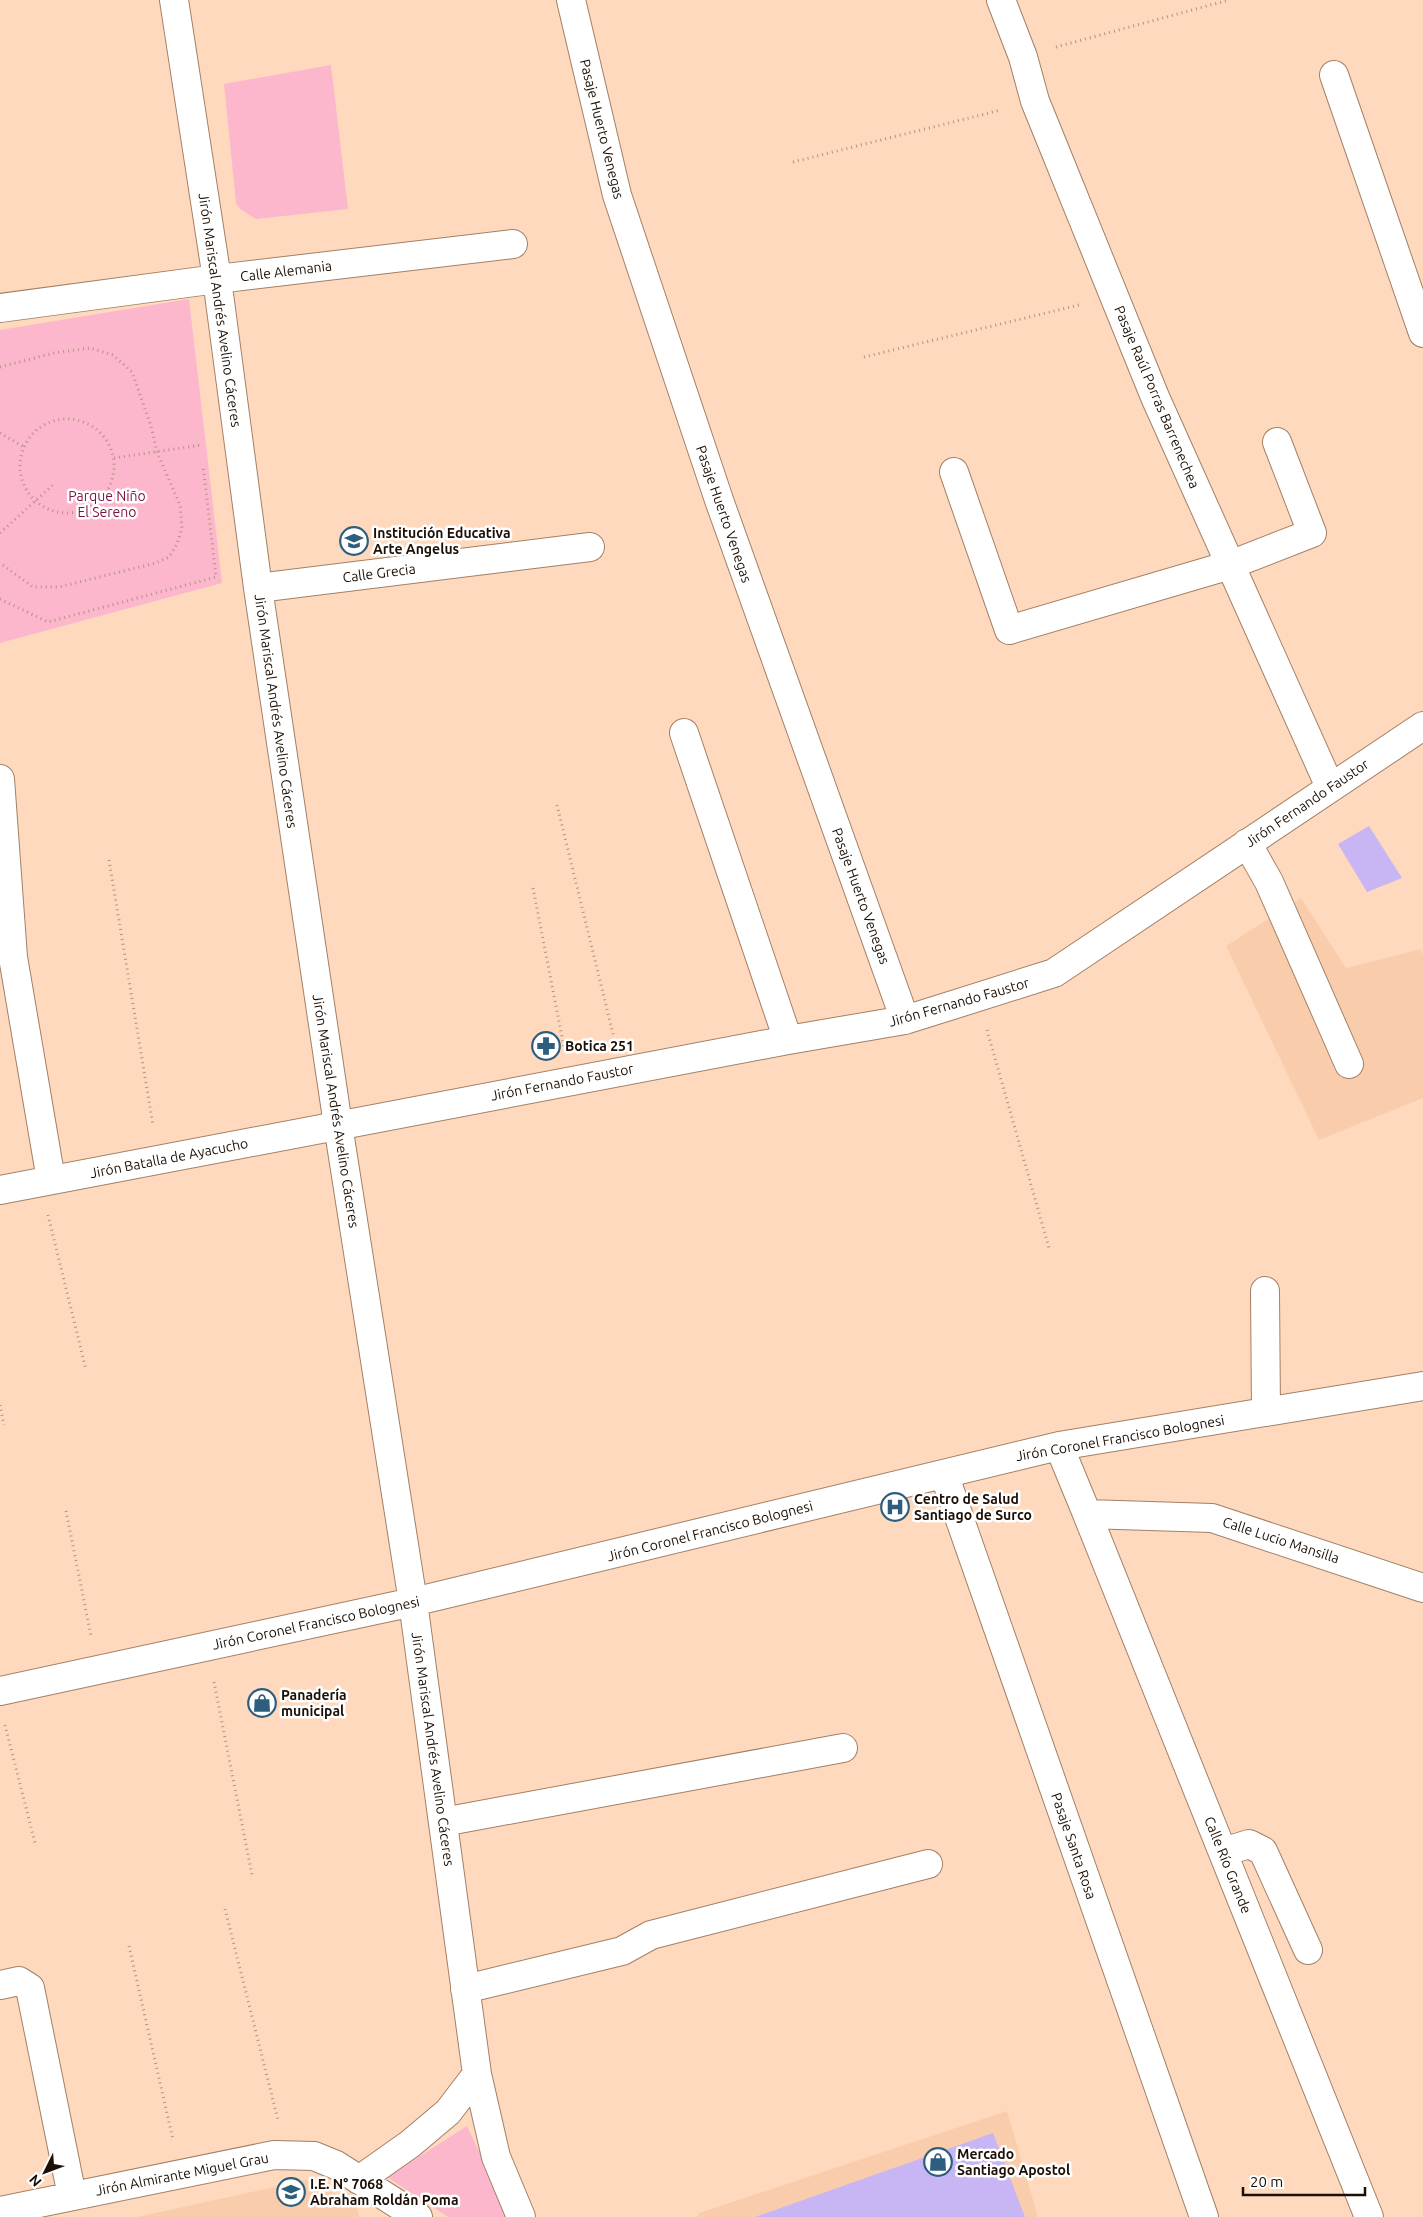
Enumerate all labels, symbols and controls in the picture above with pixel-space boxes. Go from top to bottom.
street label: Pasaje Huerto Venegas [577,57,627,201]
street label: Jirón Mariscal Andrés Avelino Cáceres [196,192,244,428]
street label: Calle Alemania [239,257,333,285]
street label: Pasaje Raúl Porras Barrenechea [1111,303,1203,491]
street label: Pasaje Huerto Venegas [693,443,755,585]
park label: Parque Niño El Sereno [68,488,146,520]
place label: Institución Educativa Arte Angelus [373,525,511,557]
school or university icon: Institución Educativa Arte Angelus [339,526,369,556]
street label: Calle Grecia [342,561,416,585]
street label: Jirón Mariscal Andrés Avelino Cáceres [252,593,300,829]
street label: Jirón Fernando Faustor [1242,755,1372,850]
street label: Pasaje Huerto Venegas [829,826,893,966]
street label: Jirón Fernando Faustor [887,974,1032,1030]
street label: Jirón Mariscal Andrés Avelino Cáceres [310,993,362,1229]
pharmacy icon: Botica 251 [531,1031,561,1061]
place label: Botica 251 [565,1038,634,1054]
street label: Jirón Fernando Faustor [489,1060,635,1104]
street label: Jirón Batalla de Ayacucho [89,1135,249,1181]
street label: Jirón Coronel Francisco Bolognesi [1014,1412,1226,1464]
place label: Centro de Salud Santiago de Surco [914,1491,1032,1523]
hospital icon: Centro de Salud Santiago de Surco [880,1492,910,1522]
street label: Jirón Coronel Francisco Bolognesi [605,1498,815,1564]
street label: Calle Lucio Mansilla [1221,1514,1341,1566]
street label: Jirón Coronel Francisco Bolognesi [211,1593,421,1653]
street label: Jirón Mariscal Andrés Avelino Cáceres [409,1631,457,1867]
place label: Panadería municipal [281,1687,347,1719]
shop icon: Panadería municipal [247,1688,277,1718]
street label: Pasaje Santa Rosa [1048,1791,1100,1901]
street label: Calle Río Grande [1201,1814,1255,1916]
place label: Mercado Santiago Apostol [957,2146,1070,2178]
north arrow [20,2147,70,2197]
shop icon: Mercado Santiago Apostol [923,2147,953,2177]
street label: Jirón Almirante Miguel Grau [94,2149,270,2199]
scale bar [1243,2164,1366,2196]
text: N [26,2171,45,2190]
text: 20 m [1250,2173,1283,2190]
place label: I.E. N° 7068 Abraham Roldán Poma [310,2176,459,2208]
school or university icon: I.E. N° 7068 Abraham Roldán Poma [276,2177,306,2207]

